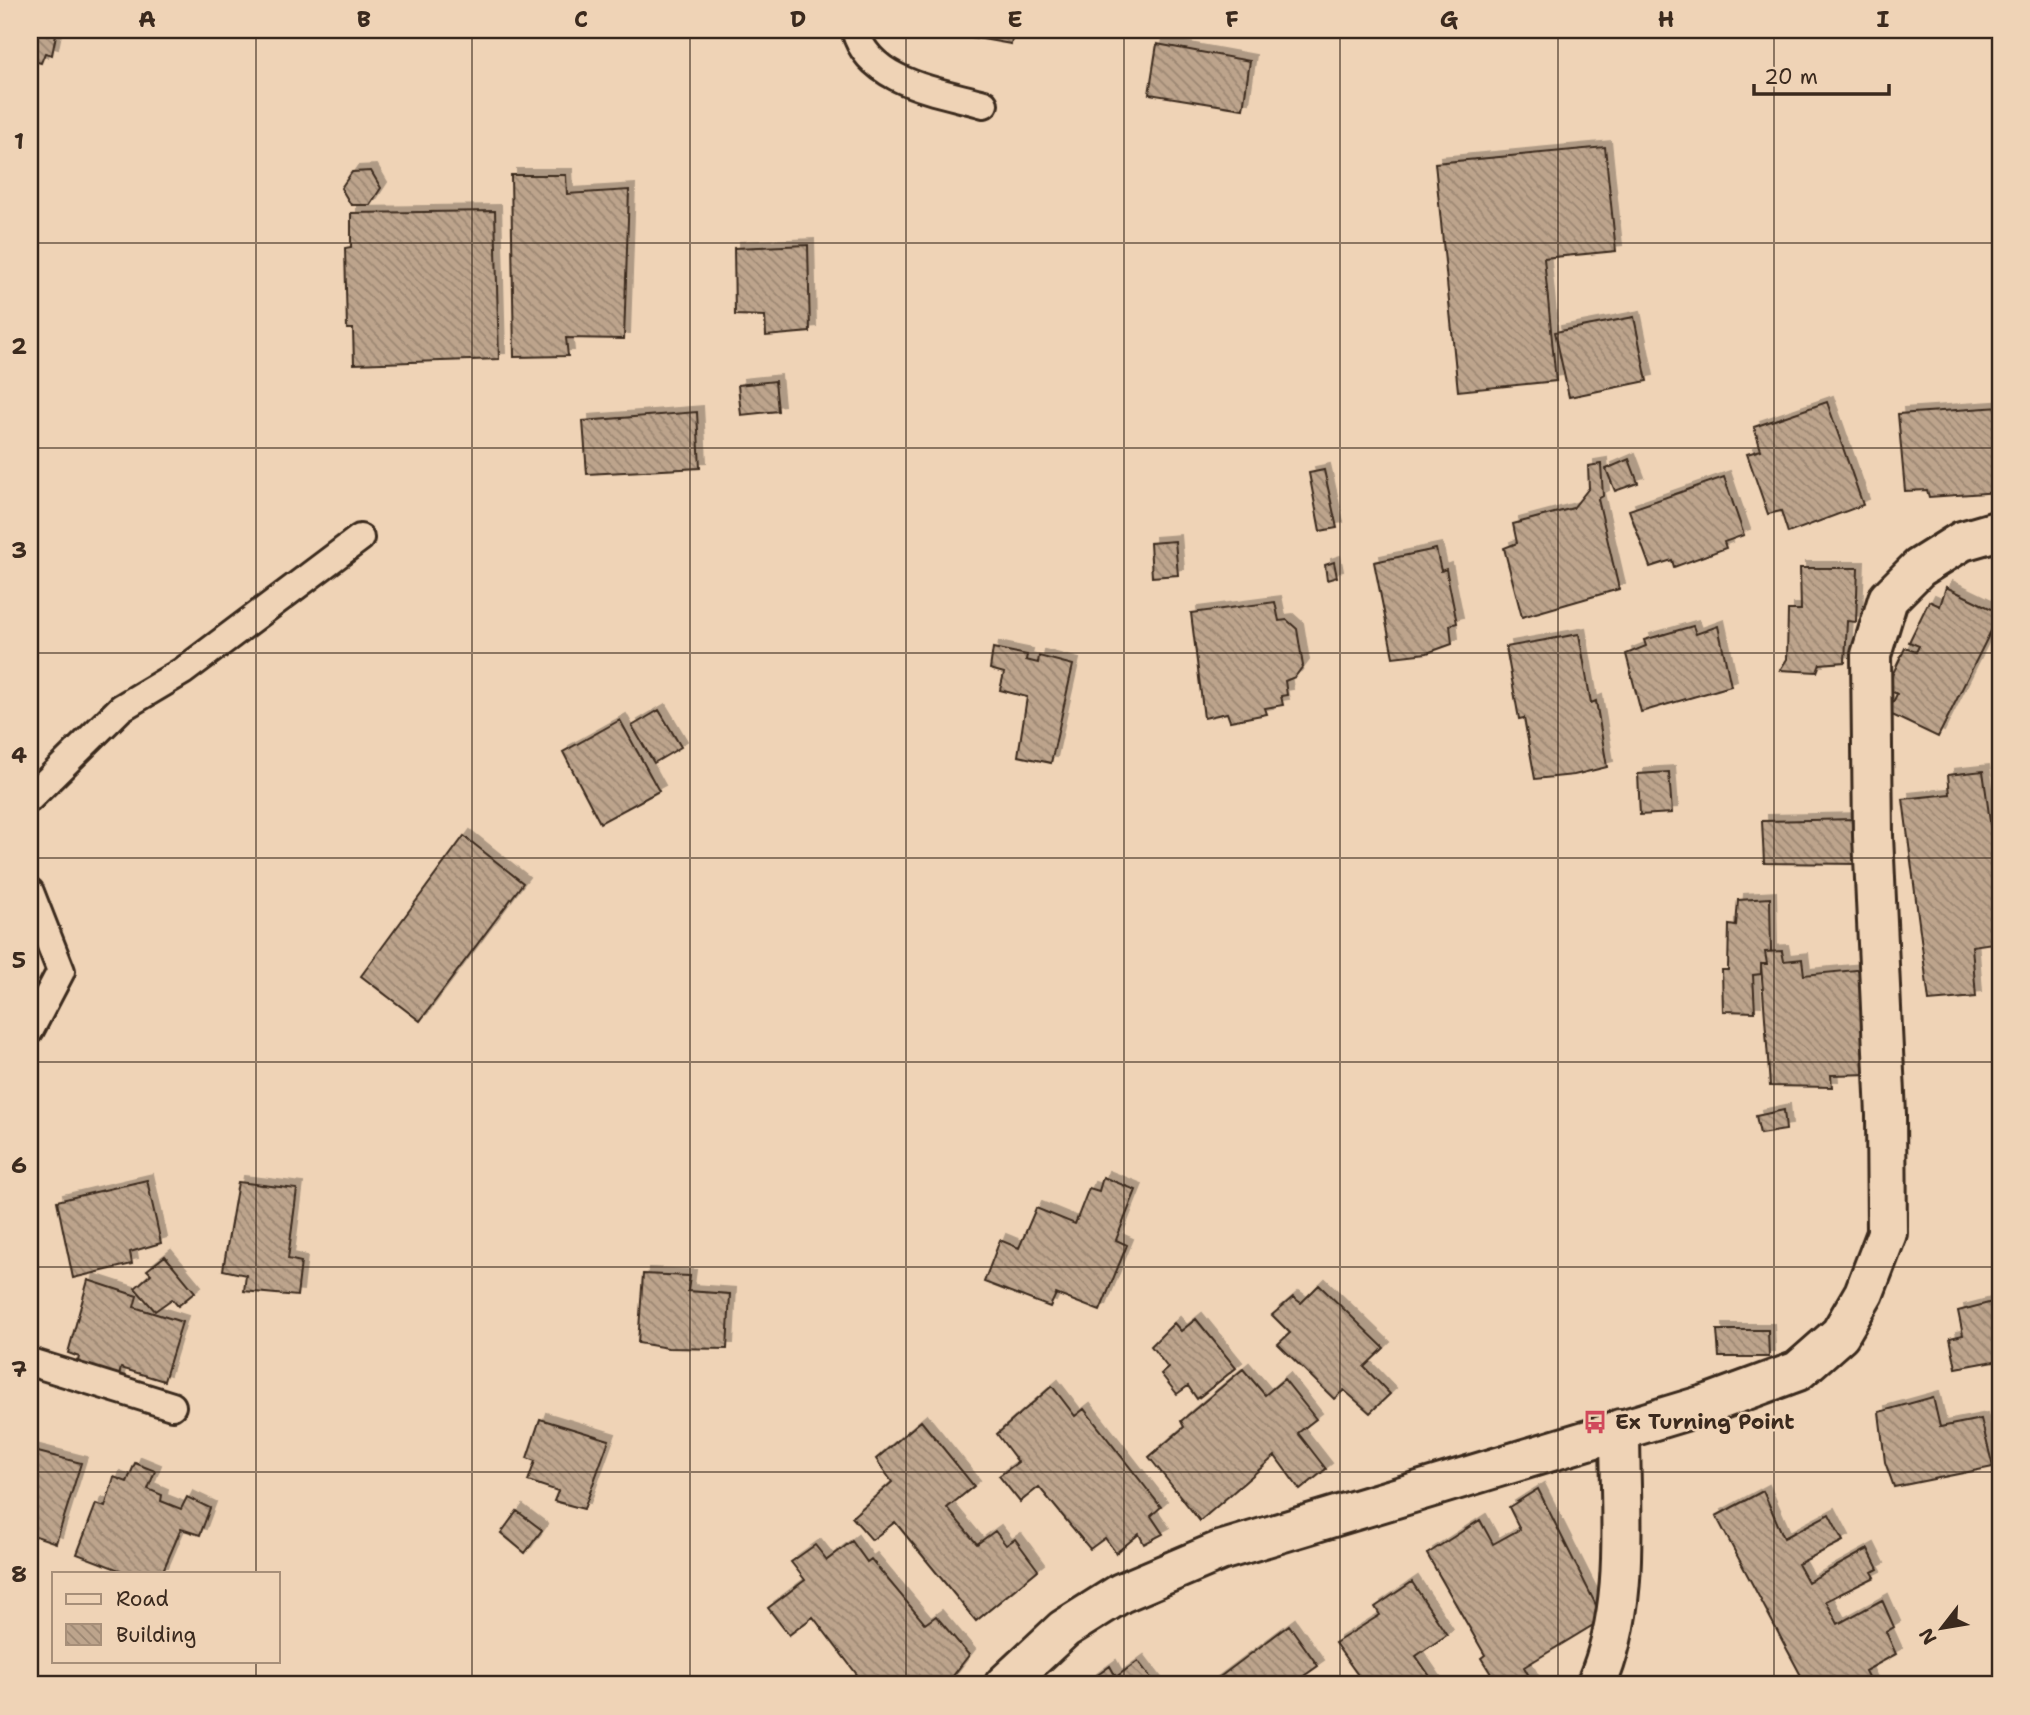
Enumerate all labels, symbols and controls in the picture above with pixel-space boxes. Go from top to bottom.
text: A [138,4,156,34]
text: B [357,4,371,34]
text: C [574,4,588,34]
text: D [790,4,806,34]
text: E [1007,4,1023,34]
text: F [1225,4,1239,34]
text: G [1440,4,1459,34]
text: H [1658,4,1674,34]
text: I [1877,4,1890,34]
scale bar [1754,52,1888,96]
text: 20 m [1764,63,1818,91]
text: 1 [14,126,24,156]
text: 2 [11,331,27,361]
text: 3 [11,535,27,565]
text: 4 [11,740,27,770]
text: 5 [12,945,26,975]
text: 6 [11,1150,27,1180]
text: 7 [11,1354,27,1384]
bus stop icon: Ex Turning Point [1581,1408,1609,1436]
place label: Ex Turning Point [1615,1408,1794,1436]
text: 8 [11,1559,27,1589]
legend [52,1572,280,1662]
text: Road [116,1585,169,1613]
north arrow [1908,1592,1978,1662]
text: Building [116,1621,196,1649]
text: N [1913,1624,1942,1649]

